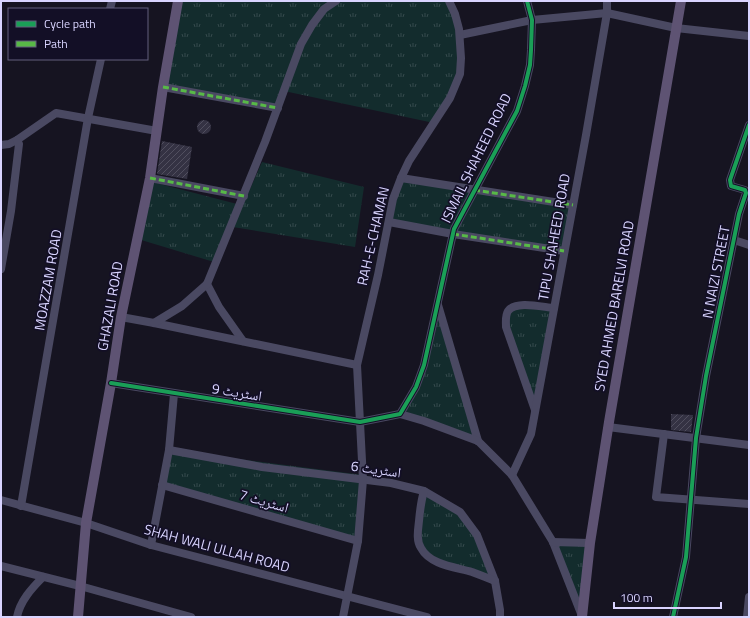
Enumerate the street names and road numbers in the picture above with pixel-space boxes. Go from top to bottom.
street label: ISMAIL SHAHEED ROAD [435,89,516,226]
street label: TIPU SHAHEED ROAD [532,172,575,302]
street label: RAH-E-CHAMAN [351,184,394,287]
street label: SYED AHMED BARELVI ROAD [588,219,639,393]
street label: N NAIZI STREET [696,223,735,320]
street label: MOAZZAM ROAD [28,228,67,332]
street label: GHAZALI ROAD [91,259,128,352]
street label: اسٹریٹ 9 [211,377,264,406]
street label: اسٹریٹ 6 [350,455,402,482]
street label: اسٹریٹ 7 [237,483,291,518]
street label: SHAH WALI ULLAH ROAD [142,518,292,577]

